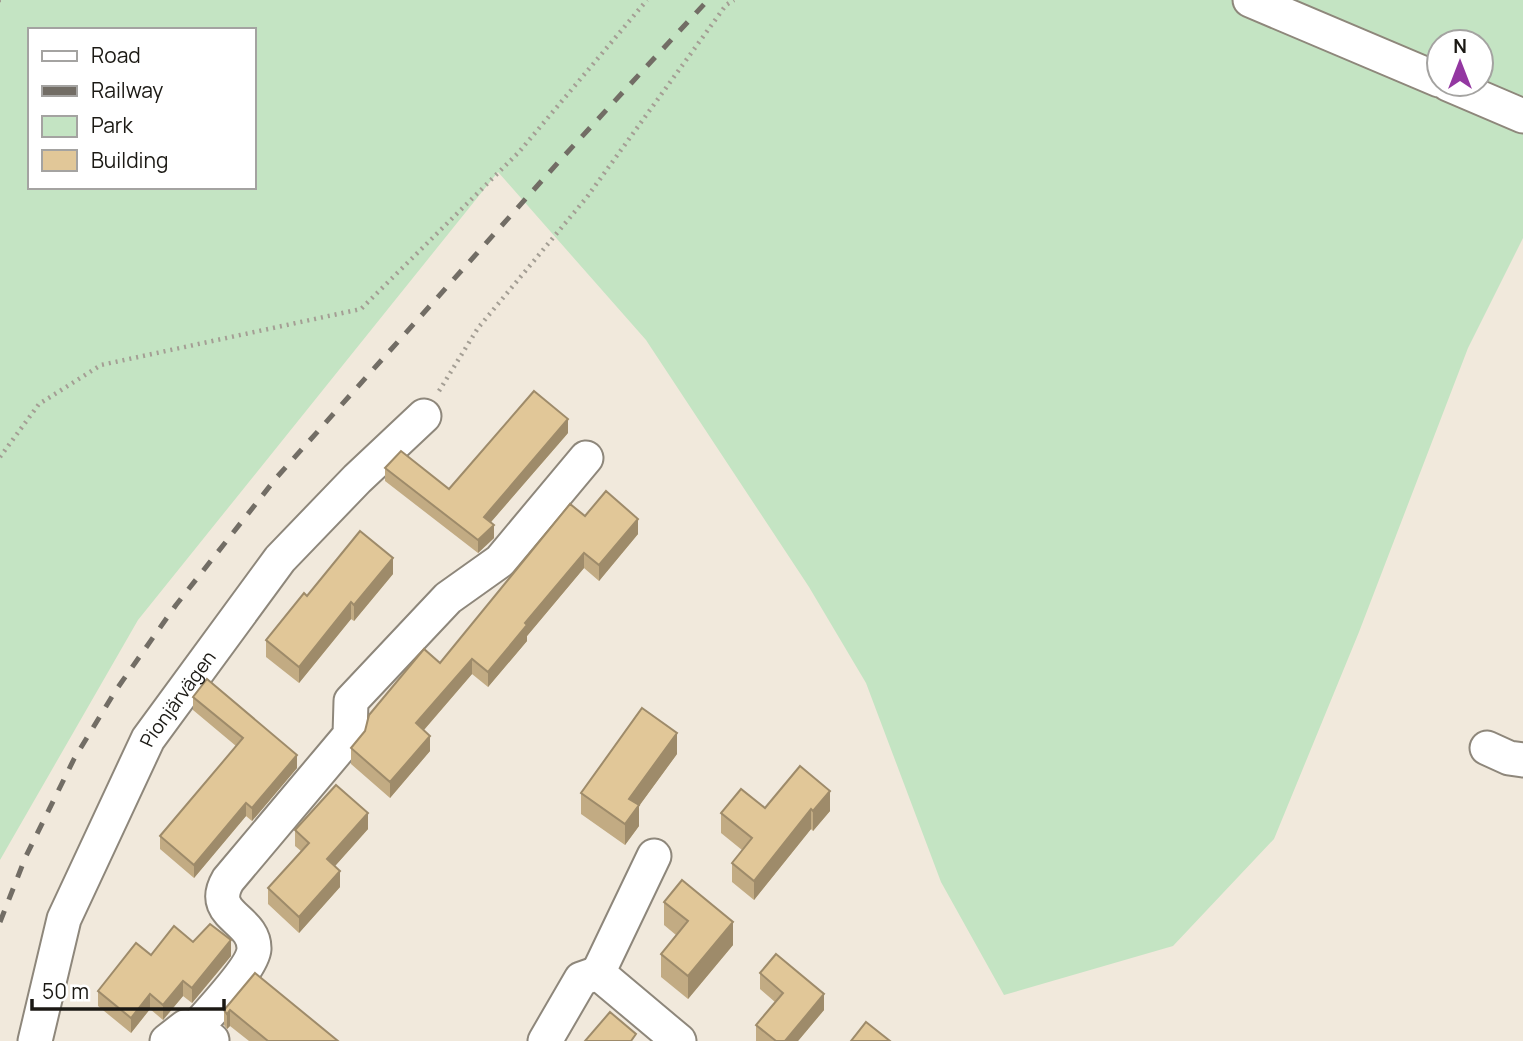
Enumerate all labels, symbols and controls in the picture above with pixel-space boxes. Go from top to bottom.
legend [28,28,256,189]
north arrow [1425,28,1495,98]
text: N [1453,33,1467,59]
text: Road [91,41,141,69]
text: Railway [91,76,163,104]
text: Park [91,111,133,139]
text: Building [91,146,168,174]
street label: Pionjärvägen [133,645,222,751]
scale bar [32,968,224,1012]
text: 50 m [42,977,89,1005]

